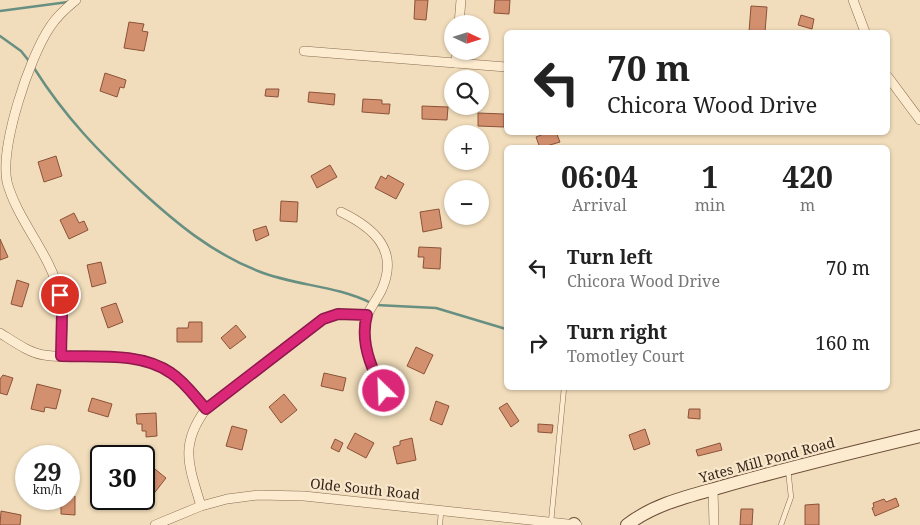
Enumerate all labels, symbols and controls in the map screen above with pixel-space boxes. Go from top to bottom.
north arrow [444,15,489,60]
map controls [444,15,489,225]
text: 70 m [607,44,690,91]
icon: left [524,50,589,115]
button: search [444,70,489,115]
text: Chicora Wood Drive [607,89,817,119]
button: + [444,125,489,170]
text: 06:04 [561,156,638,197]
text: 1 [702,156,718,197]
text: 420 [782,156,833,197]
button: − [444,180,489,225]
text: Arrival [572,194,627,216]
text: min [695,194,725,216]
text: m [800,194,815,216]
text: Turn left [567,244,653,270]
icon: left [524,254,552,282]
text: 70 m [826,255,870,281]
text: Chicora Wood Drive [567,270,720,292]
pin [39,274,81,316]
icon: arrive [46,281,74,309]
text: Turn right [567,319,667,345]
icon: right [524,329,552,357]
text: 160 m [815,330,870,356]
text: Tomotley Court [567,345,684,367]
position arrow [357,364,409,416]
street label: Yates Mill Pond Road [696,432,837,487]
speed limit sign: 30 [90,445,155,510]
text: 29 [33,454,62,488]
street label: Olde South Road [309,473,421,504]
text: km/h [33,481,62,498]

